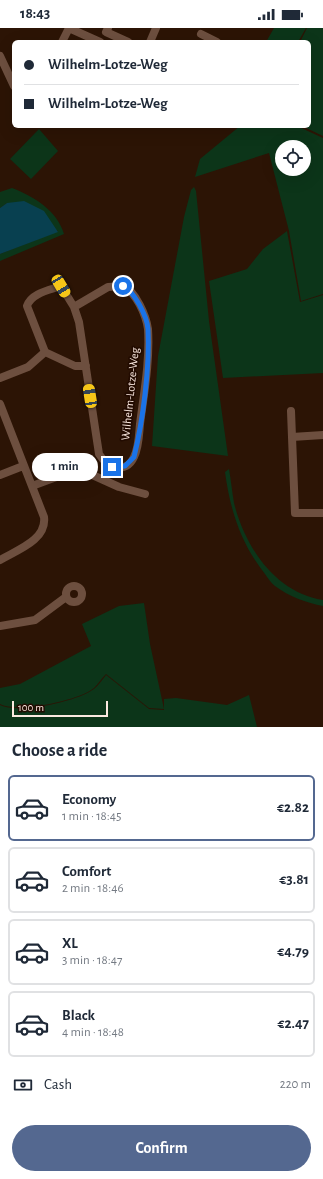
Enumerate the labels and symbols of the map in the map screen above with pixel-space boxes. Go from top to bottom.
car [50,273,72,299]
route start [114,277,132,295]
street label: Wilhelm-Lotze-Weg [119,347,141,441]
car [82,383,98,409]
callout: 1 min [32,453,98,481]
route end [103,458,121,476]
scale bar [12,699,108,718]

